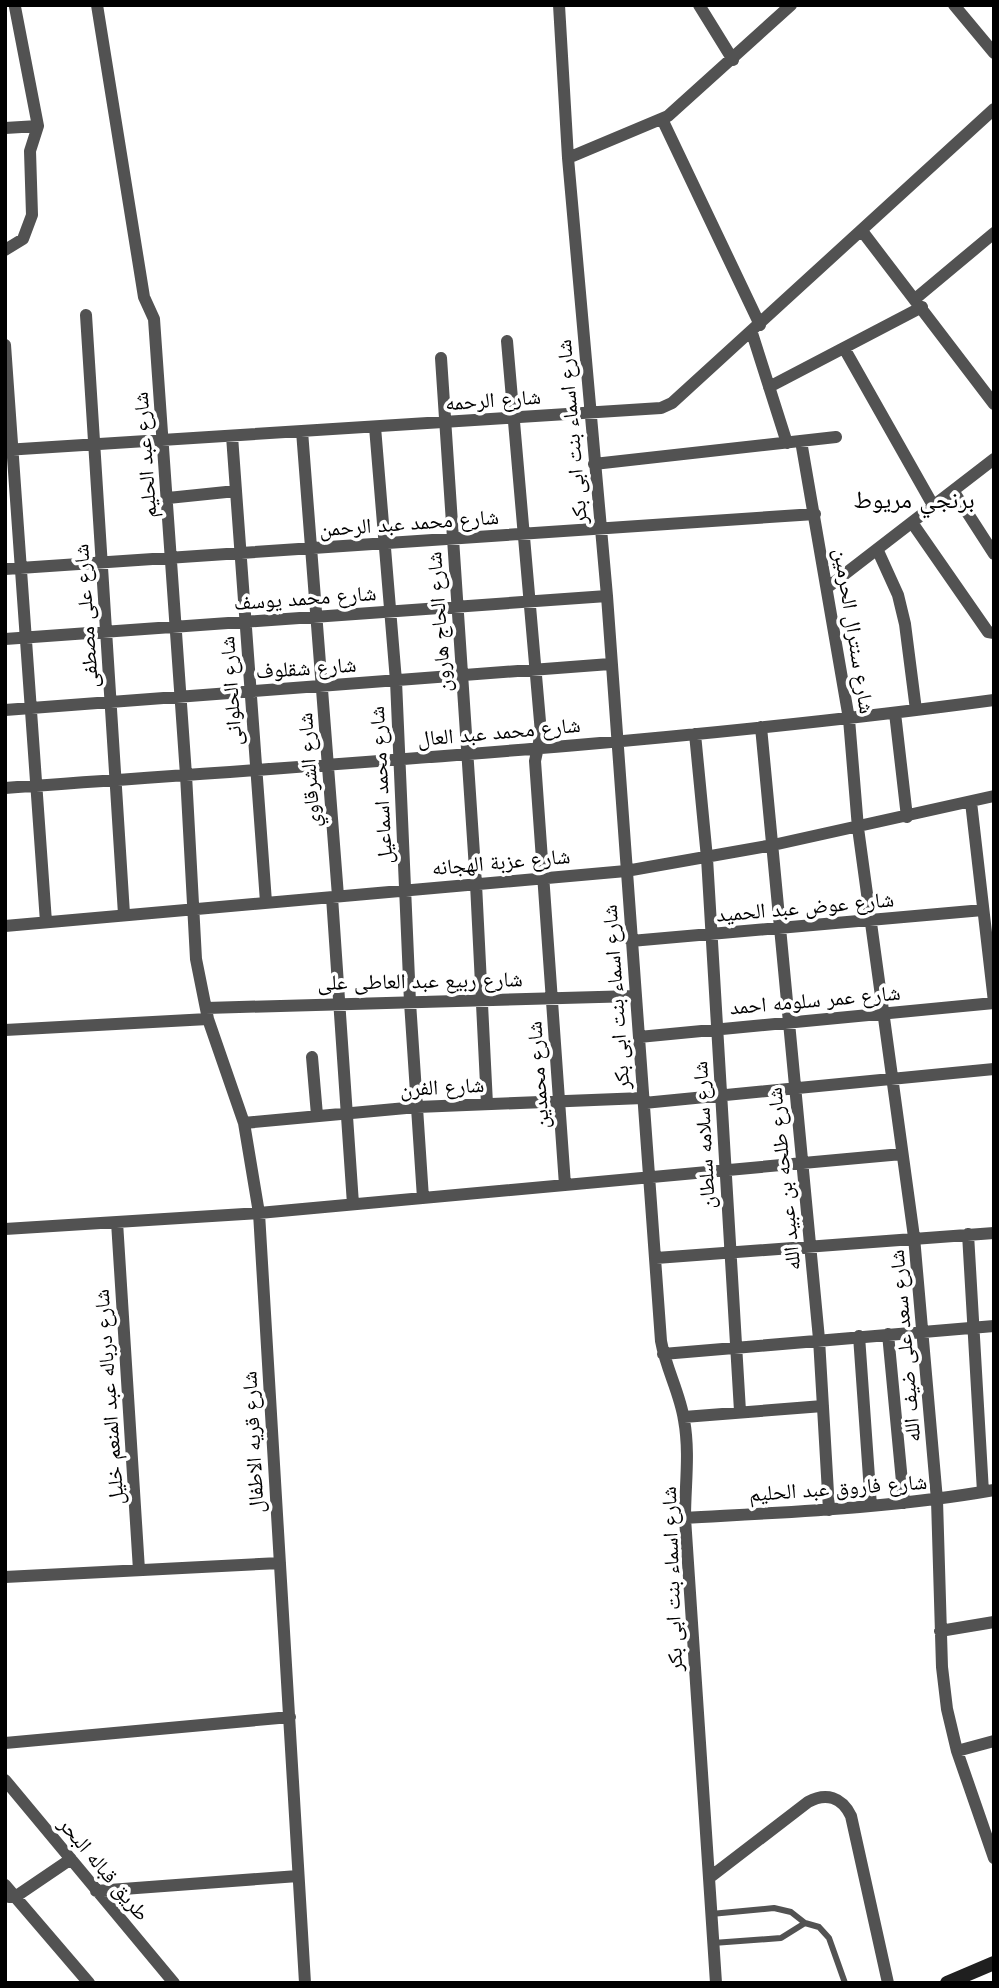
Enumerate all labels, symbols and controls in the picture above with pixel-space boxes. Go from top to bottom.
street label: شارع اسماء بنت ابى بكر [549,338,595,527]
street label: شارع الرحمه [444,382,542,418]
street label: شارع عبد الحليم [126,391,164,519]
district label: برنجي مريوط [853,482,975,519]
street label: شارع محمد عبد الرحمن [318,502,500,544]
street label: شارع على مصطفى [66,543,106,689]
street label: شارع سنترال الحرمين [826,546,882,716]
street label: شارع الحاج هارون [419,551,459,693]
street label: شارع محمد يوسف [233,578,377,618]
street label: شارع الحلوانى [212,635,250,747]
street label: شارع شقلوف [255,650,357,686]
street label: شارع محمد اسماعيل [362,705,400,865]
street label: شارع محمد عبد العال [416,710,582,754]
street label: شارع الشرقاوي [290,711,329,828]
street label: شارع عزبة الهجانه [431,841,571,883]
street label: شارع عوض عبد الحميد [715,884,895,930]
street label: شارع اسماء بنت ابى بكر [595,904,637,1091]
street label: شارع ربيع عبد العاطى على [317,964,523,998]
street label: شارع عمر سلومه احمد [728,978,902,1022]
street label: شارع محمدين [519,1020,557,1130]
street label: شارع سلامه سلطان [685,1060,723,1210]
street label: شارع الفرن [399,1070,485,1104]
street label: شارع طلحه بن عبيد الله [759,1086,809,1272]
street label: شارع سعد على ضيف الله [882,1249,928,1443]
street label: شارع درباله عبد المنعم خليل [86,1288,132,1506]
street label: شارع قريه الاطفال [234,1370,272,1514]
street label: شارع فاروق عبد الحليم [748,1467,928,1509]
street label: شارع اسماء بنت ابى بكر [654,1486,690,1673]
street label: طريق قباله البحر [51,1810,157,1928]

